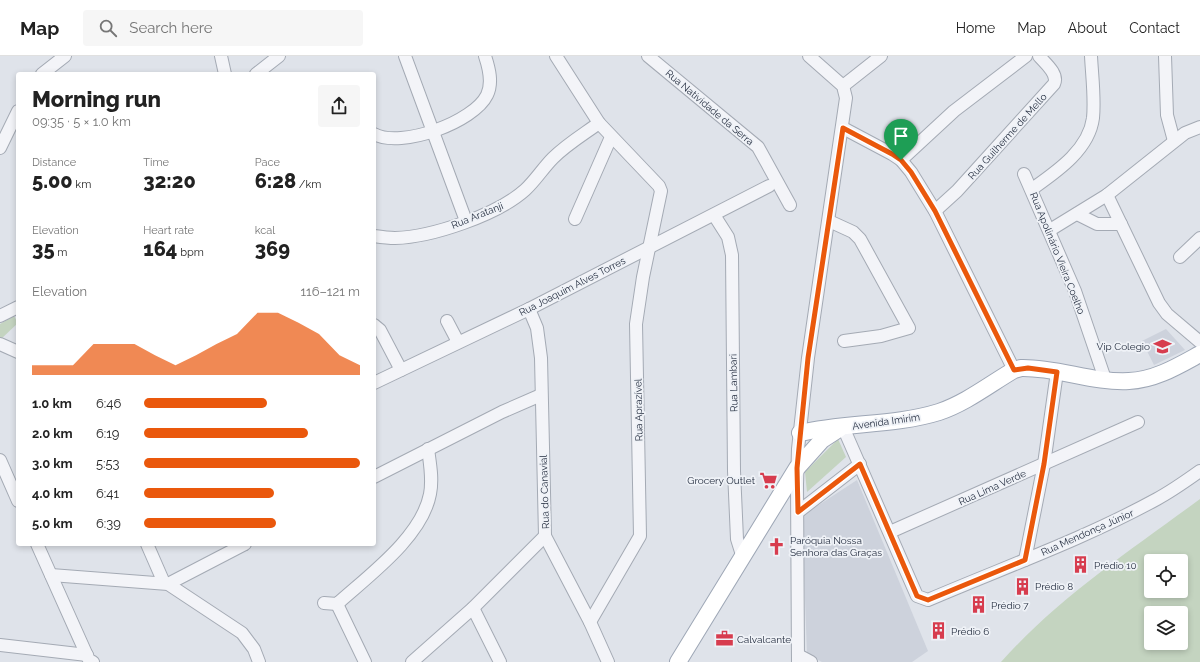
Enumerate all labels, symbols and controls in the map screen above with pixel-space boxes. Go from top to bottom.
search box [83,10,363,46]
text: Map [20,17,59,39]
icon: search [97,17,119,39]
text: Search here [129,19,213,37]
text: Home [956,20,995,36]
text: Map [1017,20,1046,36]
text: About [1068,20,1107,36]
text: Contact [1129,20,1180,36]
street label: Rua Natividade da Serra [663,67,756,147]
button: share [318,85,360,127]
text: Morning run [32,86,161,112]
street label: Rua Guilherme de Mello [966,91,1049,182]
text: 09:35 · 5 × 1.0 km [32,114,131,129]
pin [884,119,918,160]
icon: arrive [890,125,912,147]
text: Distance [32,156,76,169]
text: Time [143,156,169,169]
text: Pace [255,156,280,169]
text: 5.00 [32,169,73,193]
text: 32:20 [143,169,196,193]
text: 6:28 [255,169,296,193]
text: km [73,178,91,191]
text: /km [296,178,321,191]
street label: Rua Apolinário Vieira Coelho [1028,191,1087,316]
street label: Rua Aratanji [450,200,505,231]
text: Elevation [32,224,79,237]
text: Heart rate [143,224,194,237]
text: kcal [255,224,275,237]
text: 35 [32,237,55,261]
text: 164 [143,237,177,261]
text: 369 [255,237,290,261]
text: m [55,246,67,259]
text: bpm [177,246,204,259]
street label: Rua Joaquim Alves Torres [517,255,627,318]
text: Elevation [32,284,87,299]
text: 116–121 m [301,284,360,299]
school or university icon: Vip Colegio [1153,336,1173,356]
place label: Vip Colegio [1097,341,1150,352]
street label: Rua Lambari [727,354,740,412]
street label: Rua Aprazível [632,378,645,441]
text: 1.0 km [32,396,72,411]
text: 6:46 [96,396,121,411]
street label: Avenida Imirim [851,411,921,432]
text: 2.0 km [32,426,73,441]
text: 6:19 [96,426,119,441]
street label: Rua do Canavial [538,454,551,529]
text: 3.0 km [32,456,73,471]
text: 5:53 [96,456,120,471]
street label: Rua Lima Verde [957,468,1028,507]
supermarket icon: Grocery Outlet [758,470,778,490]
place label: Grocery Outlet [687,475,756,486]
text: 4.0 km [32,486,73,501]
text: 6:41 [96,486,119,501]
street label: Rua Mendonça Júnior [1039,507,1136,558]
text: 5.0 km [32,516,73,531]
text: 6:39 [96,516,121,531]
place label: Paróquia Nossa Senhora das Graças [790,535,882,558]
church icon: Paróquia Nossa Senhora das Graças [767,536,787,556]
map controls [1144,554,1188,650]
button: locate [1144,554,1188,598]
building icon: Prédio 10 [1071,555,1091,575]
place label: Prédio 10 [1094,560,1137,571]
building icon: Prédio 8 [1012,576,1032,596]
place label: Prédio 8 [1035,581,1073,592]
building icon: Prédio 7 [968,595,988,615]
place label: Prédio 7 [991,600,1029,611]
button: layers [1144,606,1188,650]
building icon: Prédio 6 [928,621,948,641]
place label: Prédio 6 [951,626,989,637]
office icon: Calvalcante [714,629,734,649]
place label: Calvalcante [737,634,791,645]

